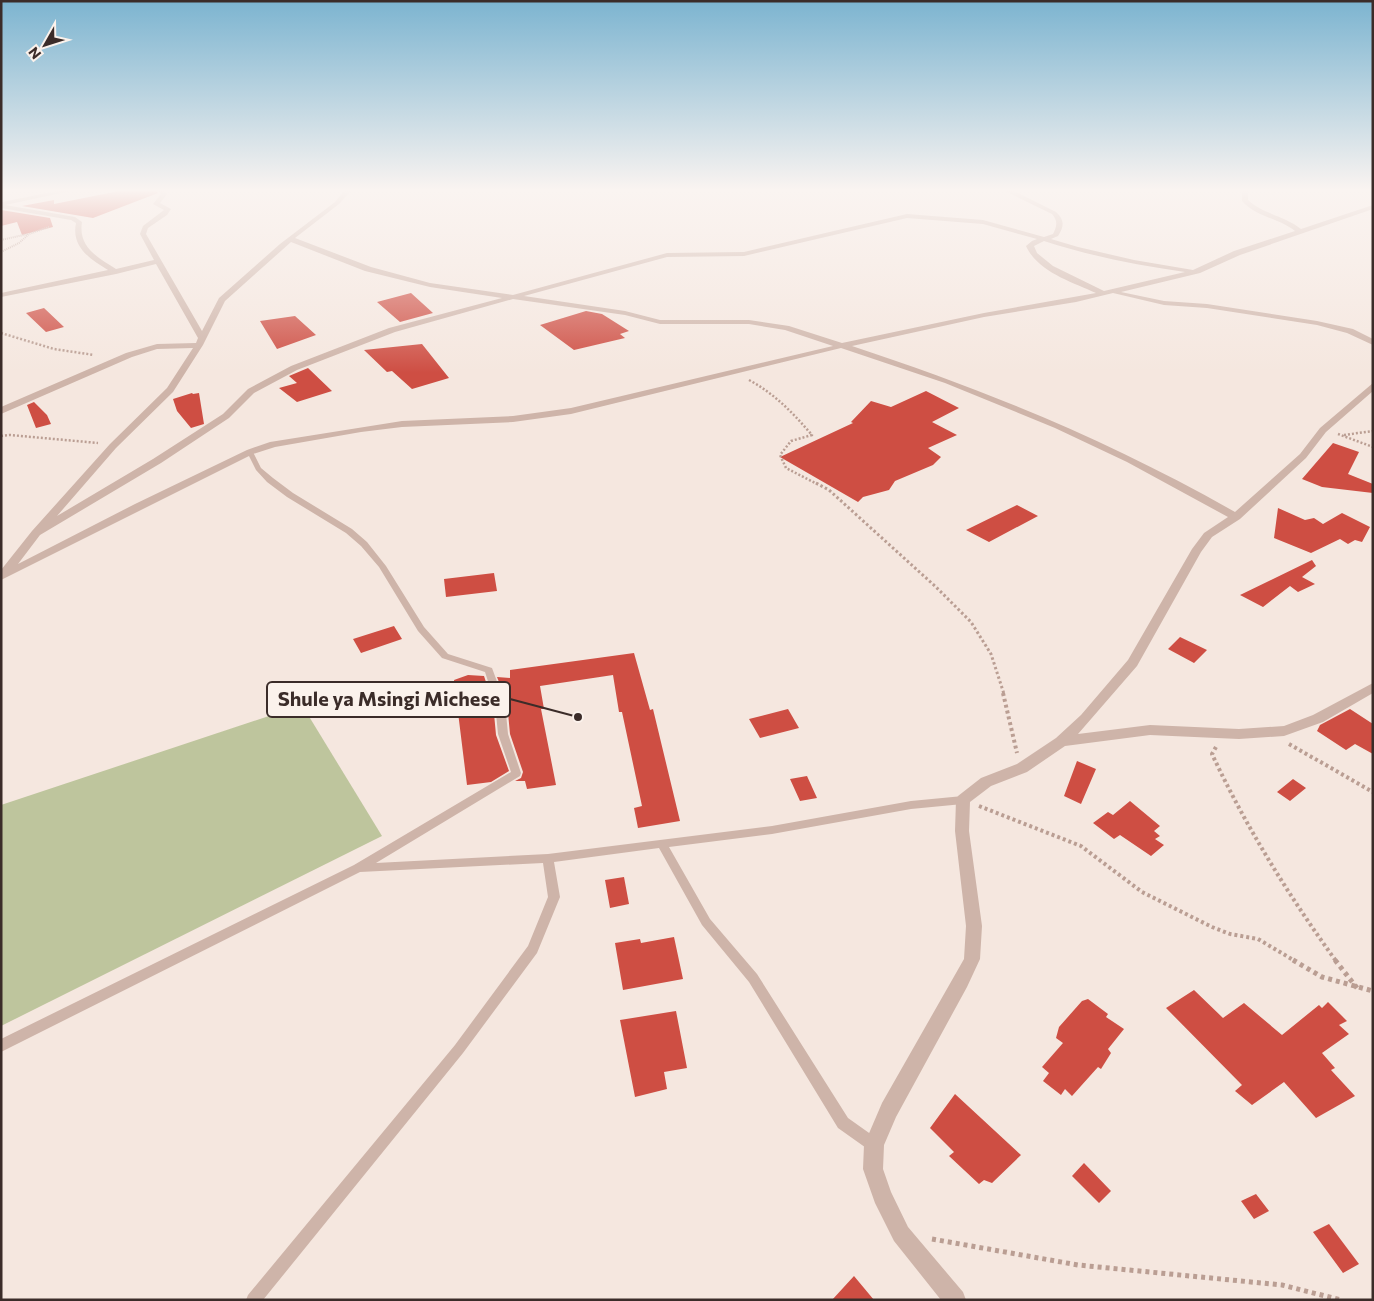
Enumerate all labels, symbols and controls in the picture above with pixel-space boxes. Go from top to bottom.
north arrow [20,20,70,70]
text: N [25,44,44,63]
callout: Shule ya Msingi Michese [267,682,510,717]
text: Shule ya Msingi Michese [278,686,500,710]

